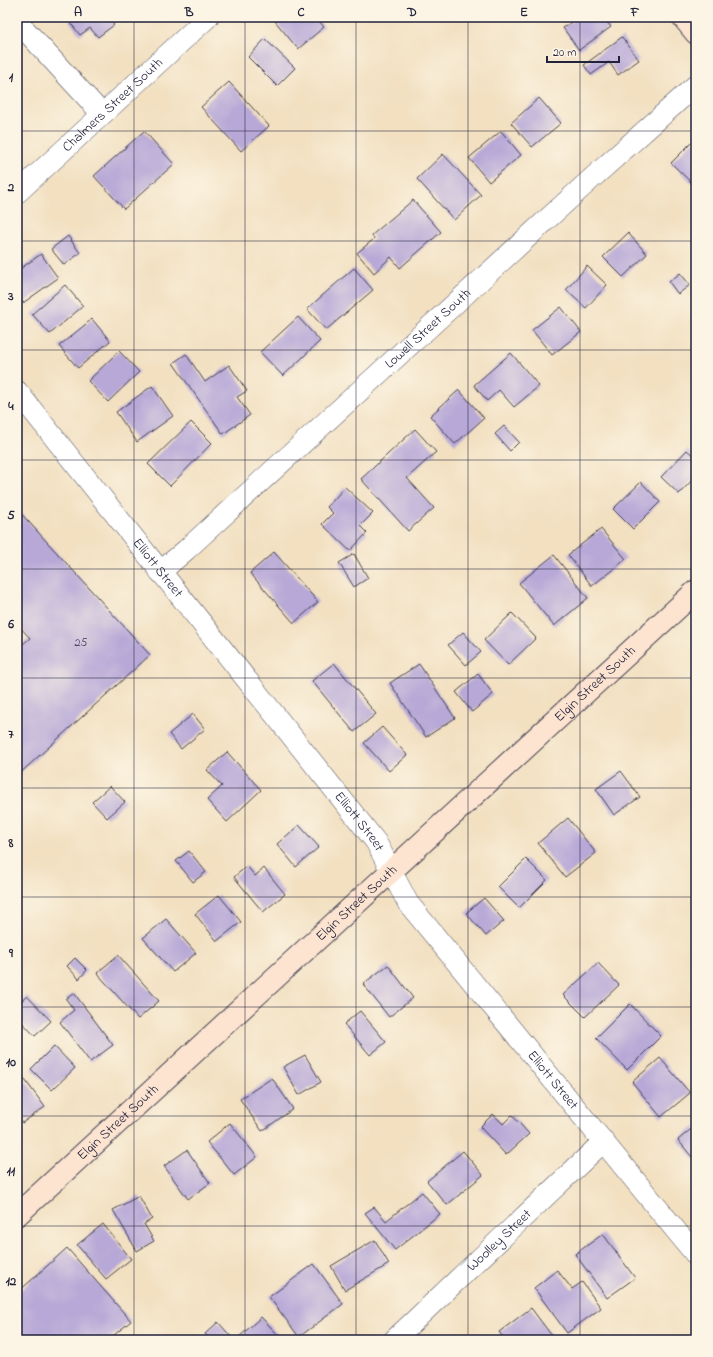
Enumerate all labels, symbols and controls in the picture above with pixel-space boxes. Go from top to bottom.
text: A [74,3,82,22]
text: B [184,3,194,22]
text: C [297,3,305,22]
text: D [406,3,417,22]
text: E [520,3,528,22]
text: F [630,3,640,22]
scale bar [547,38,619,64]
text: 20 m [553,44,576,62]
street label: Chalmers Street South [57,53,168,157]
text: 1 [9,68,14,87]
text: 2 [7,178,15,197]
street label: Lowell Street South [380,283,476,374]
text: 3 [7,287,14,306]
text: 4 [7,397,14,416]
text: 5 [7,506,15,525]
street label: Elliott Street [127,533,188,602]
text: 6 [7,615,14,634]
house number: 25 [75,634,88,652]
street label: Elgin Street South [549,641,641,727]
text: 7 [8,725,14,744]
street label: Elliott Street [329,787,390,855]
text: 8 [8,834,14,853]
street label: Elgin Street South [311,860,402,946]
text: 9 [8,944,14,963]
street label: Elliott Street [522,1046,584,1114]
text: 10 [6,1053,16,1072]
street label: Elgin Street South [72,1079,163,1165]
text: 11 [7,1162,16,1181]
street label: Woolley Street [462,1204,537,1276]
text: 12 [6,1272,17,1291]

